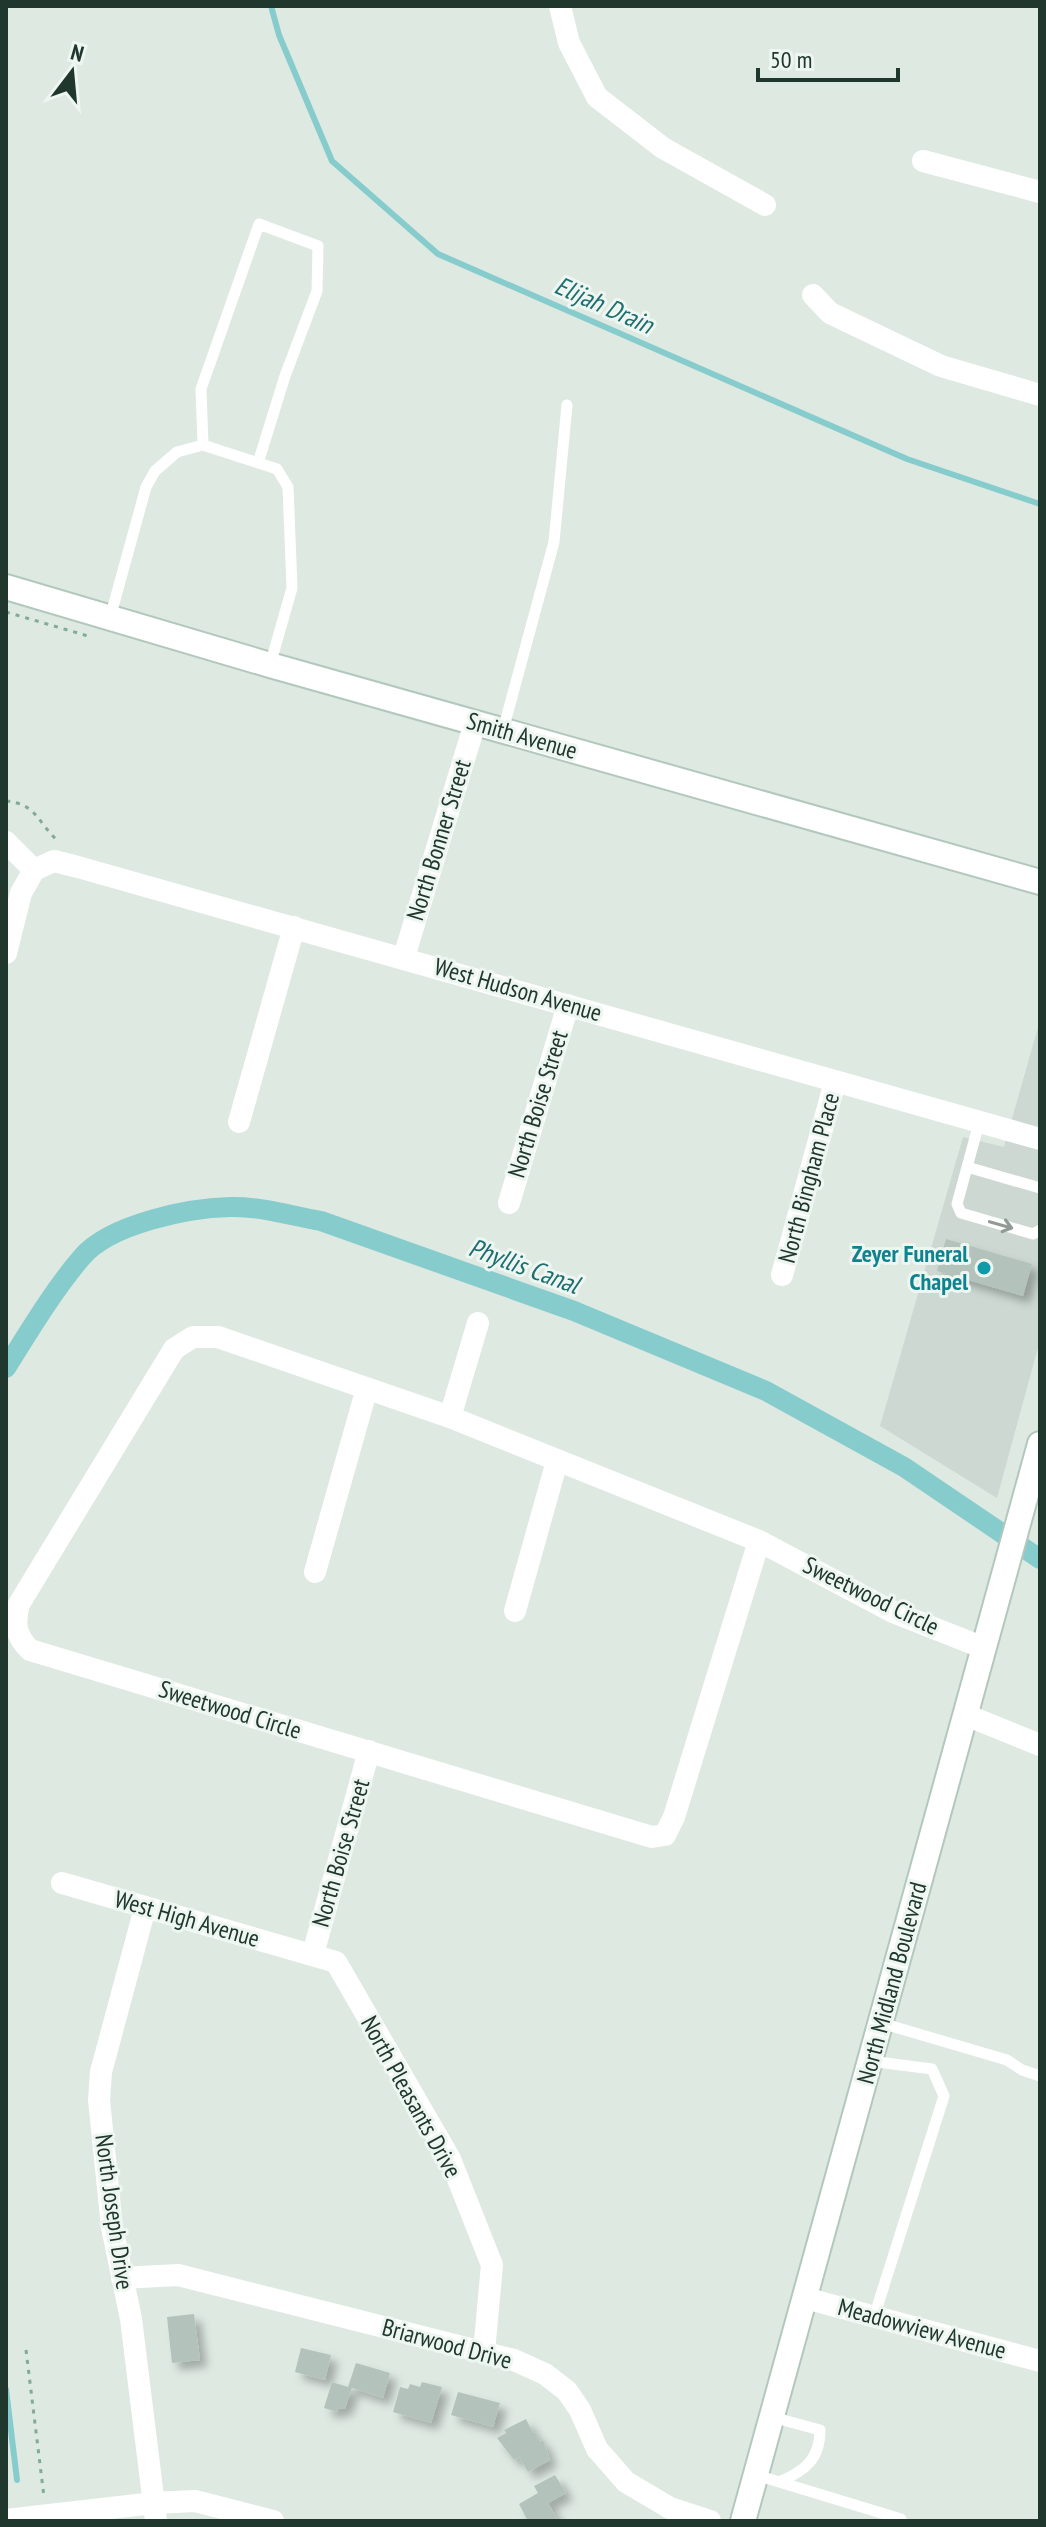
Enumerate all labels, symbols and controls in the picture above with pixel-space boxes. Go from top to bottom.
north arrow [32,32,112,112]
scale bar [758,32,898,82]
text: N [68,38,87,68]
text: 50 m [770,44,812,75]
water label: Elijah Drain [550,268,660,341]
street label: Smith Avenue [463,705,581,766]
street label: North Bonner Street [399,755,478,924]
street label: West Hudson Avenue [431,951,605,1028]
street label: North Boise Street [500,1026,575,1181]
street label: North Bingham Place [771,1089,846,1266]
one-way arrow [987,1218,1013,1233]
water label: Phyllis Canal [465,1230,587,1302]
place label: Zeyer Funeral Chapel [852,1238,968,1297]
marker: Zeyer Funeral Chapel [975,1259,993,1277]
street label: Sweetwood Circle [798,1549,944,1642]
street label: Sweetwood Circle [155,1673,305,1746]
street label: North Boise Street [305,1775,377,1930]
street label: North Midland Boulevard [850,1878,933,2087]
street label: West High Avenue [111,1883,263,1954]
street label: North Pleasants Drive [354,2010,469,2183]
street label: North Joseph Drive [88,2132,141,2292]
street label: Meadowview Avenue [835,2291,1010,2366]
street label: Briarwood Drive [379,2311,515,2376]

